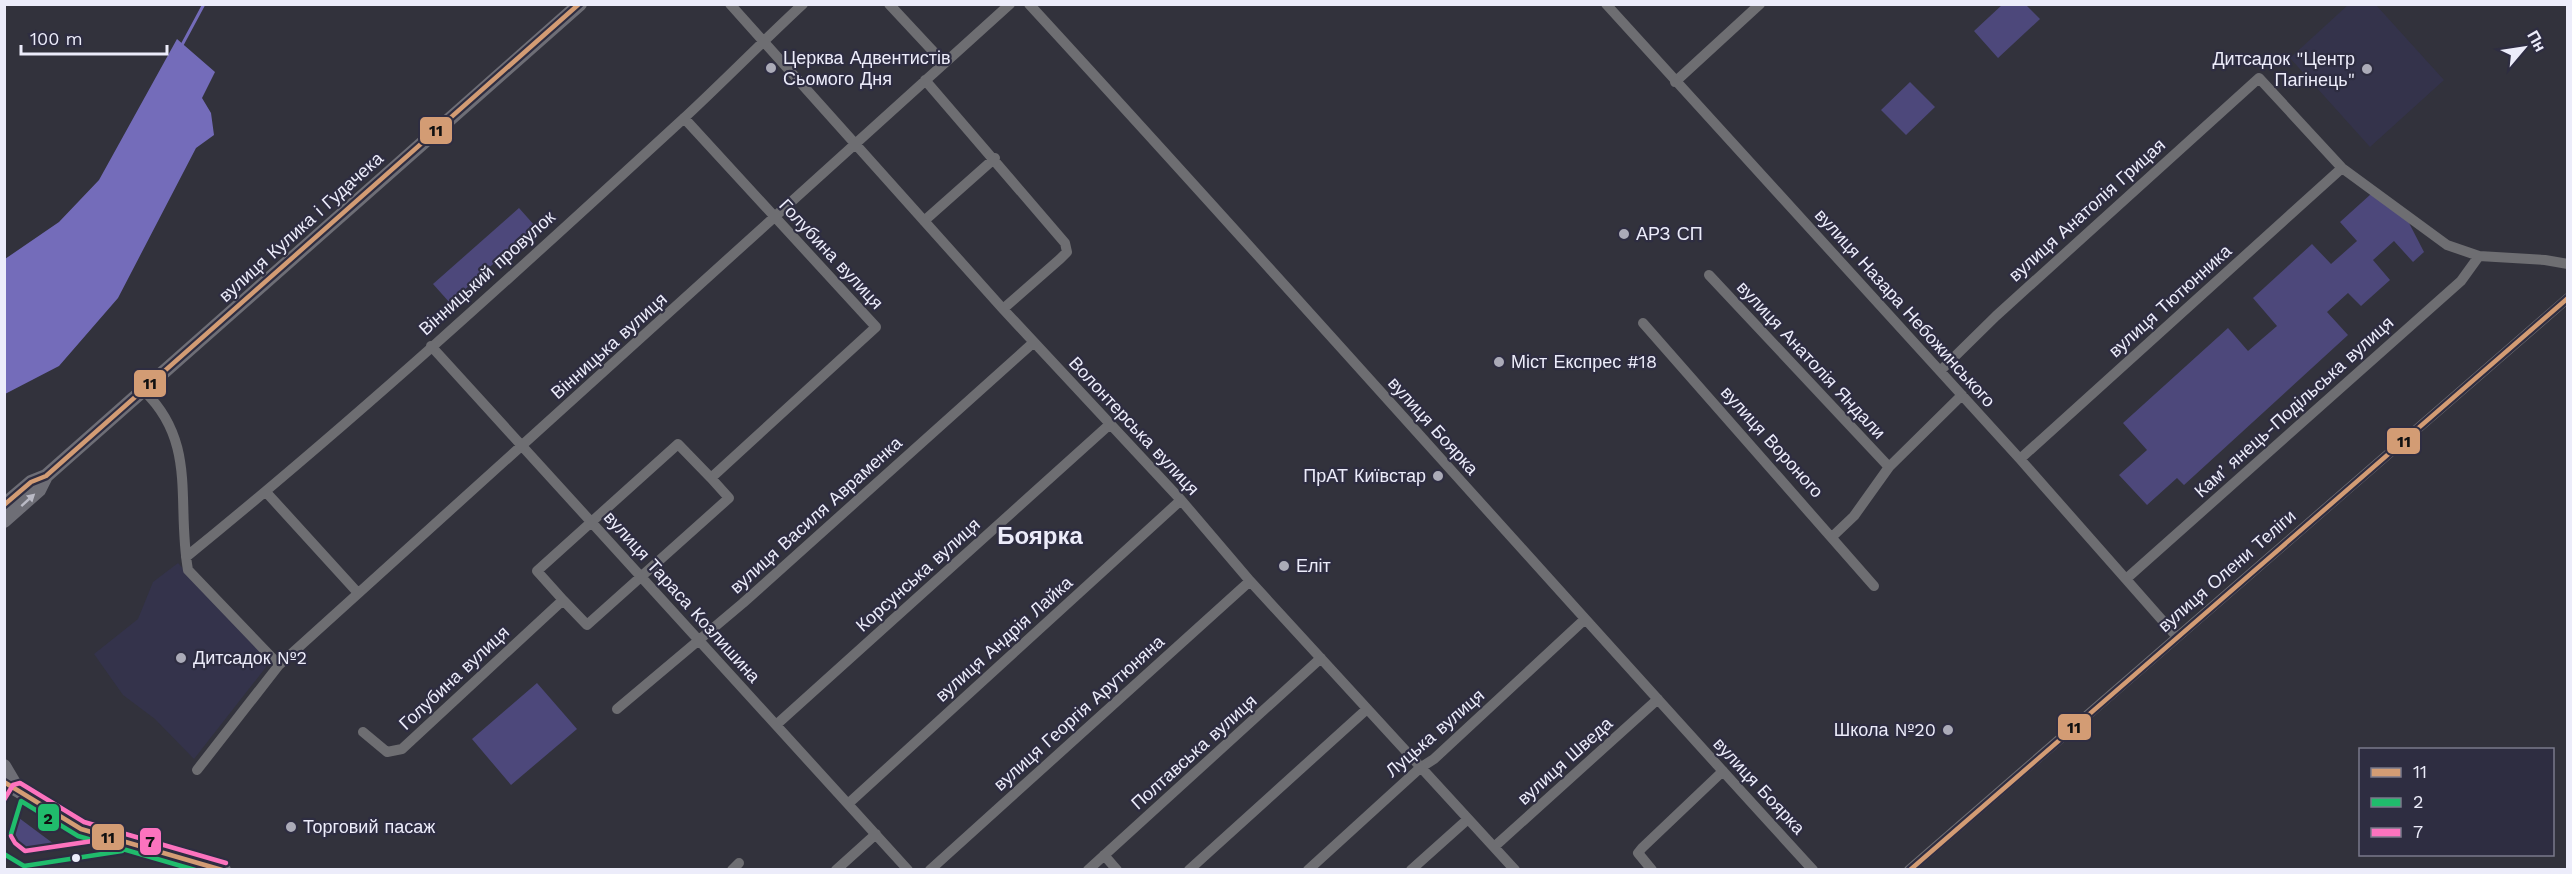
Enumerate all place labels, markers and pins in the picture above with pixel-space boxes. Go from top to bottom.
place label: Церква Адвентистів Сьомого Дня [783,47,951,89]
place label: Дитсадок "Центр Пагінець" [2212,48,2355,90]
marker: Церква Адвентистів Сьомого Дня [764,61,778,75]
marker: Дитсадок "Центр Пагінець" [2360,62,2374,76]
place label: АРЗ СП [1636,223,1703,244]
marker: АРЗ СП [1617,227,1631,241]
place label: Міст Експрес #18 [1511,351,1657,372]
marker: Міст Експрес #18 [1492,355,1506,369]
place label: ПрАТ Київстар [1303,465,1426,486]
marker: ПрАТ Київстар [1431,469,1445,483]
place label: Еліт [1296,555,1331,576]
marker: Еліт [1277,559,1291,573]
place label: Дитсадок №2 [193,647,307,668]
marker: Дитсадок №2 [174,651,188,665]
place label: Школа №20 [1834,719,1936,740]
marker: Школа №20 [1941,723,1955,737]
place label: Торговий пасаж [303,816,435,837]
marker: Торговий пасаж [284,820,298,834]
unlabelled marker [70,852,82,864]

